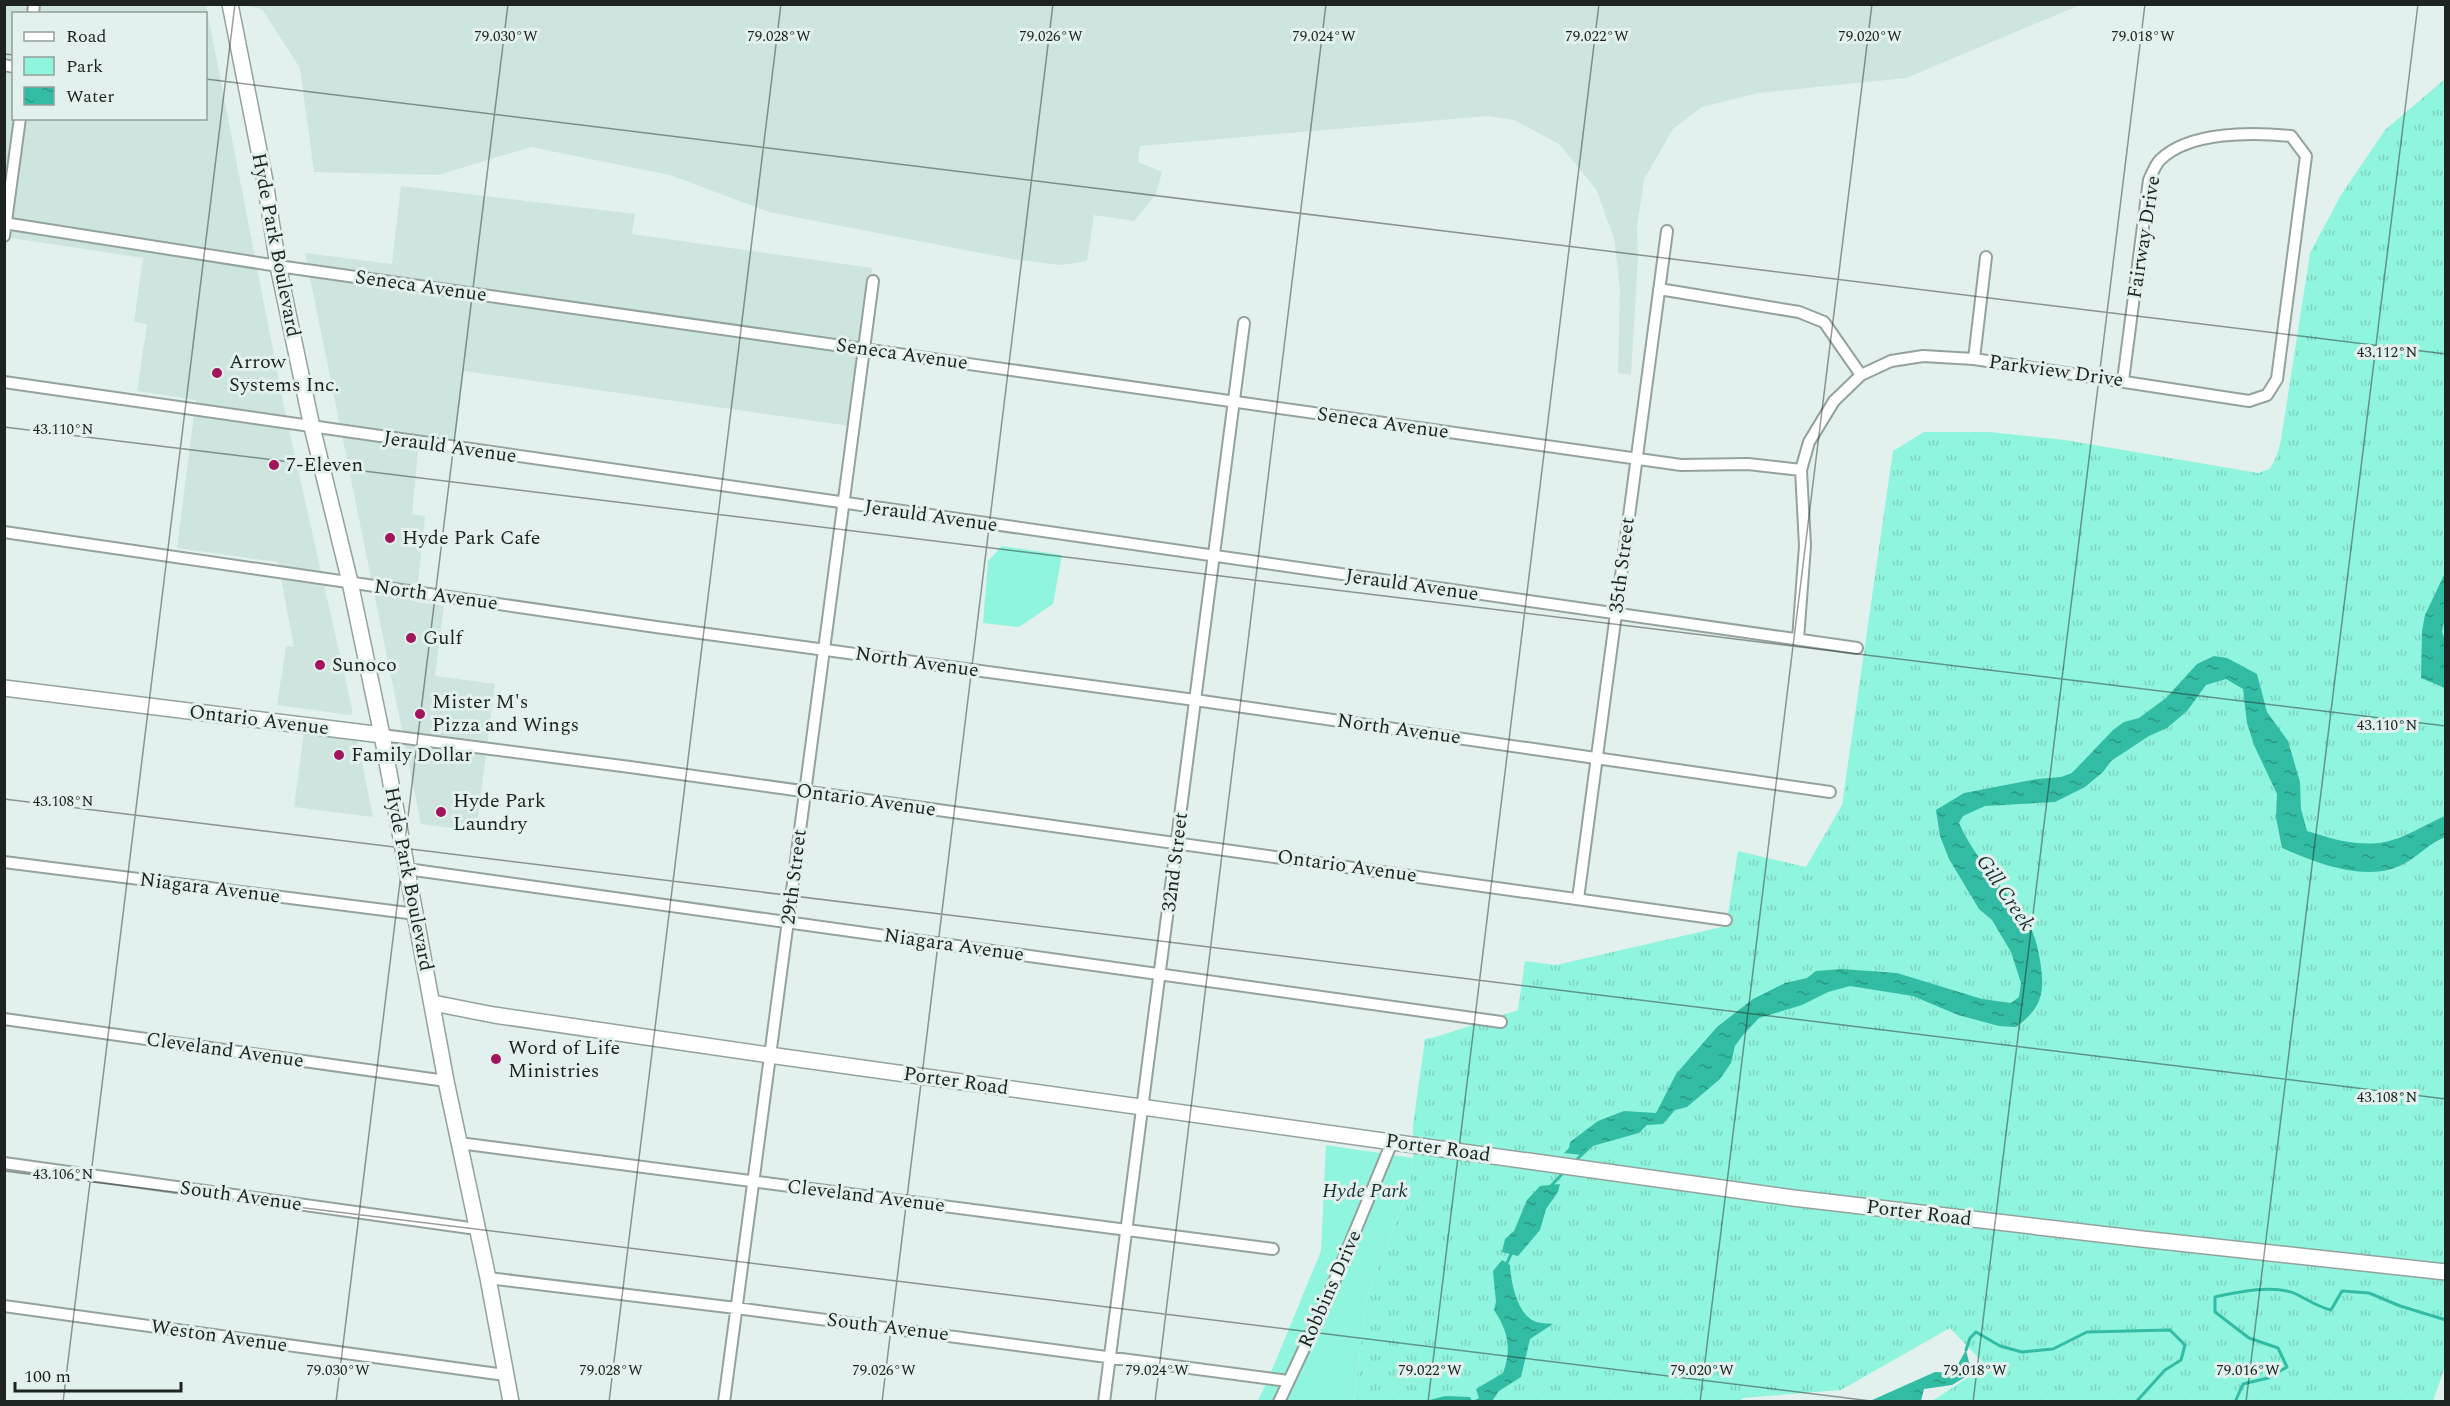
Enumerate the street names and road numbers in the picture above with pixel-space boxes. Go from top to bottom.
street label: Hyde Park Boulevard [243,150,309,340]
street label: Fairway Drive [2119,173,2169,301]
street label: Seneca Avenue [353,262,489,310]
street label: Seneca Avenue [834,330,970,378]
street label: Parkview Drive [1987,347,2125,395]
street label: Seneca Avenue [1315,399,1451,447]
street label: Jerauld Avenue [381,423,519,471]
street label: Jerauld Avenue [862,492,1000,540]
street label: 35th Street [1601,515,1643,615]
street label: Jerauld Avenue [1343,561,1481,609]
street label: North Avenue [372,571,500,619]
street label: North Avenue [853,638,981,686]
street label: Ontario Avenue [187,697,331,743]
street label: North Avenue [1335,705,1463,753]
street label: Ontario Avenue [794,775,938,825]
street label: Hyde Park Boulevard [376,784,442,974]
street label: 32nd Street [1154,810,1196,914]
street label: 29th Street [773,827,815,927]
street label: Ontario Avenue [1275,841,1419,891]
street label: Niagara Avenue [138,864,282,912]
street label: Niagara Avenue [882,920,1026,970]
street label: Cleveland Avenue [144,1024,306,1076]
street label: Porter Road [901,1059,1011,1103]
street label: Porter Road [1383,1126,1493,1170]
street label: Cleveland Avenue [785,1171,947,1221]
street label: South Avenue [178,1173,304,1219]
street label: Porter Road [1865,1192,1973,1234]
street label: Robbins Drive [1291,1225,1369,1353]
street label: South Avenue [825,1305,951,1349]
street label: Weston Avenue [149,1312,289,1360]

